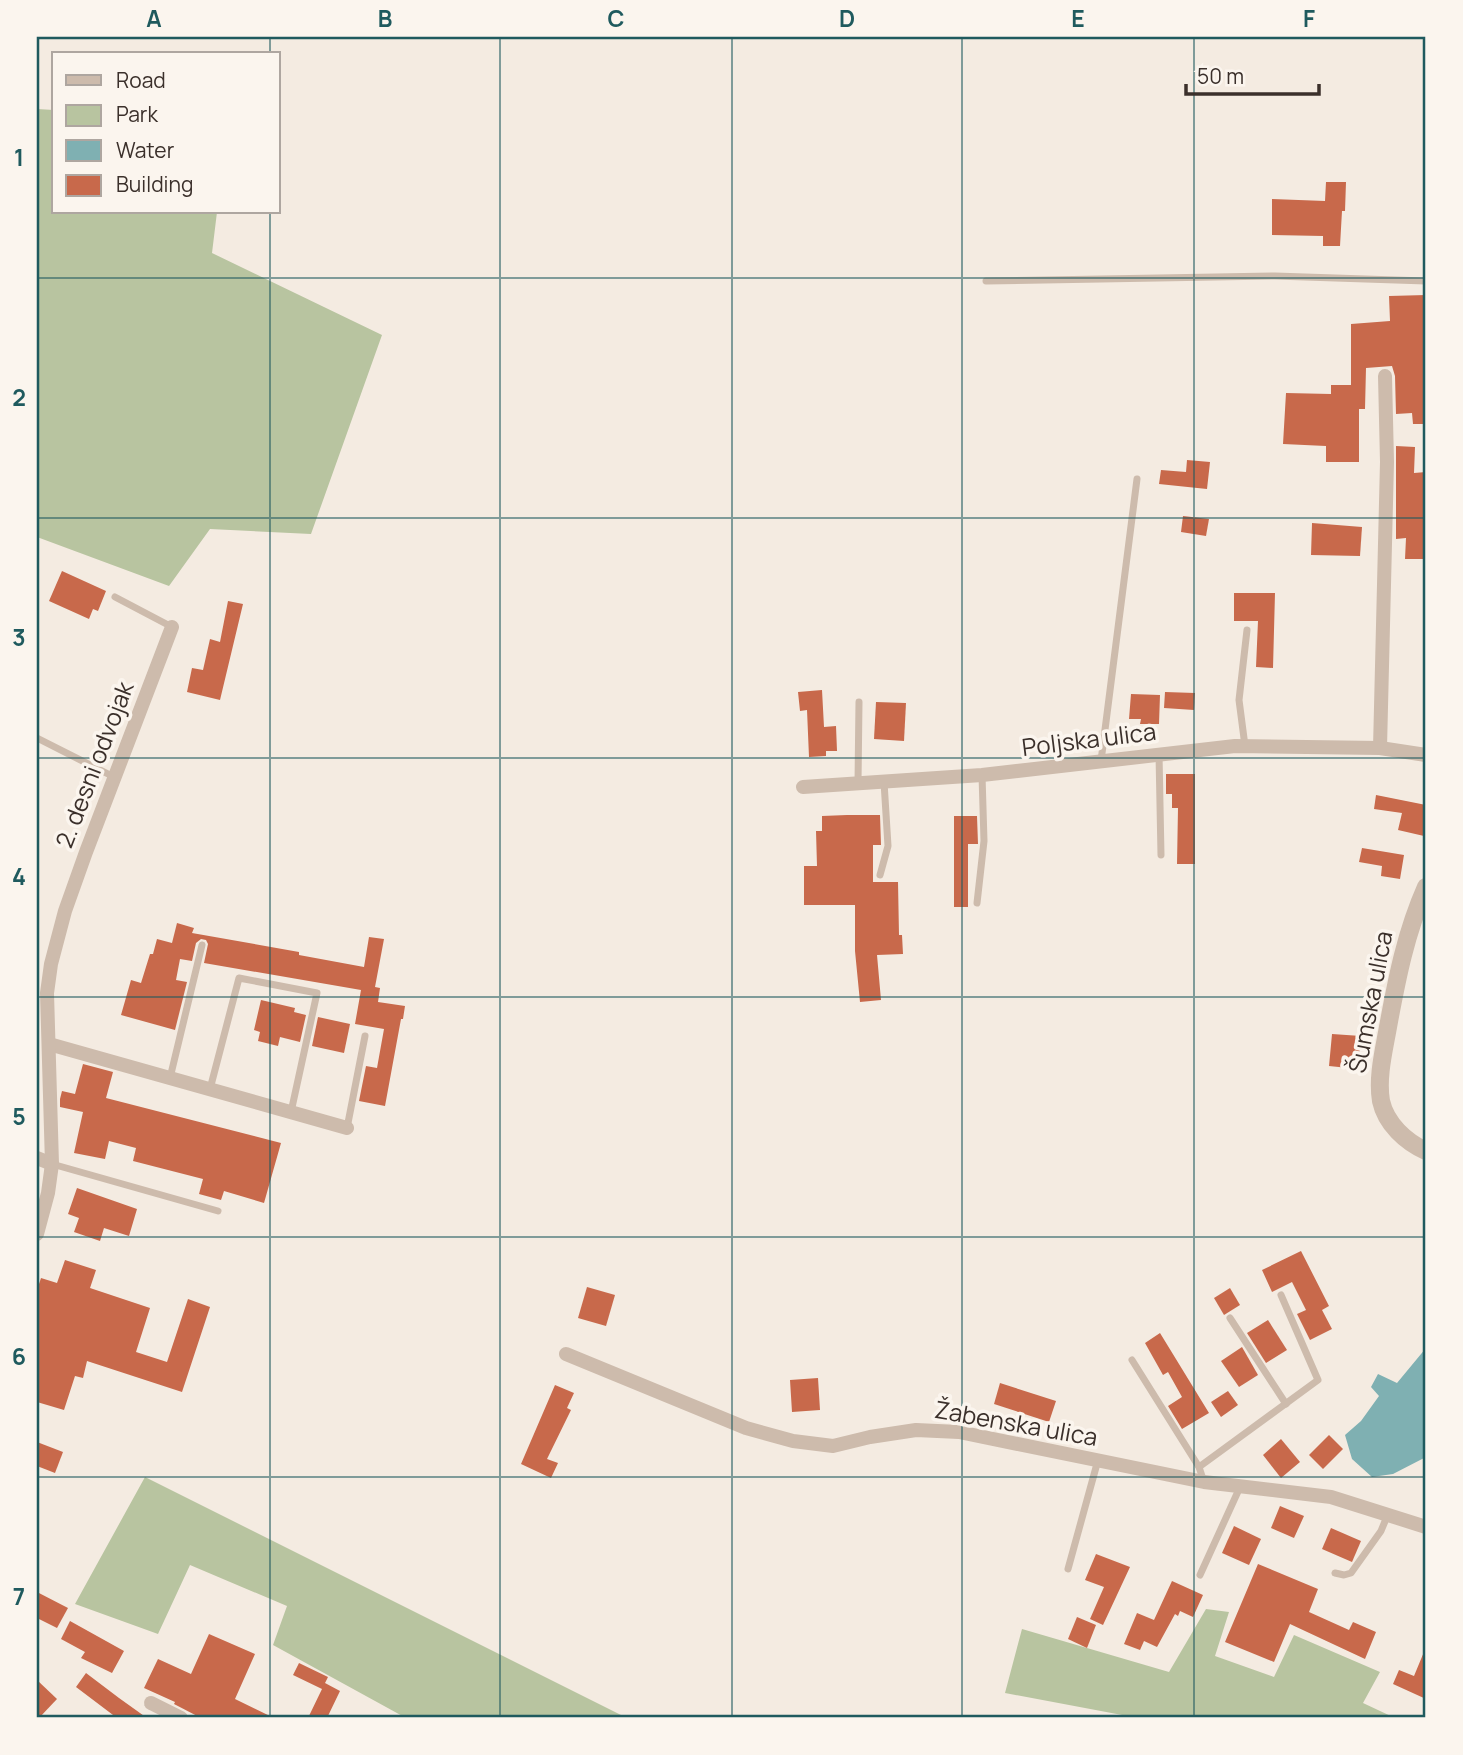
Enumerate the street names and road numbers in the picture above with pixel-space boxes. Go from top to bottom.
street label: 2. desni odvojak [47,676,141,852]
street label: Poljska ulica [1020,714,1158,763]
street label: Šumska ulica [1340,928,1399,1076]
street label: Žabenska ulica [932,1392,1100,1453]

